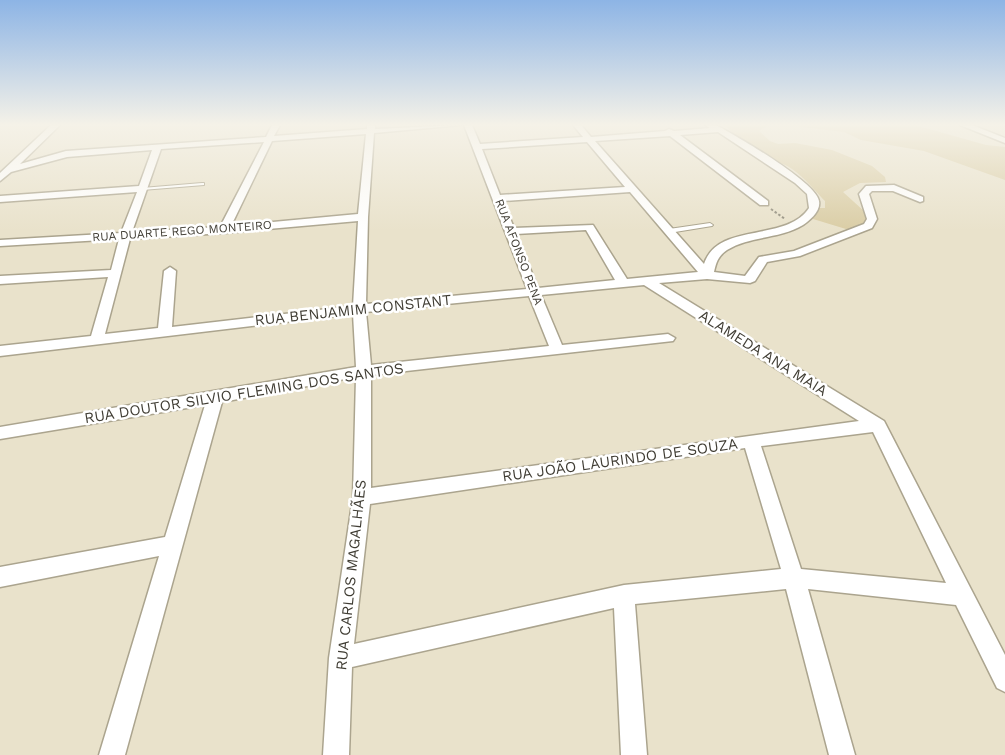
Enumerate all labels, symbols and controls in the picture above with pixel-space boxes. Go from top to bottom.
street label: RUA AFONSO PENA [492,197,546,307]
street label: RUA DUARTE REGO MONTEIRO [92,218,272,244]
street label: RUA BENJAMIM CONSTANT [254,291,452,329]
street label: ALAMEDA ANA MAIA [696,306,831,400]
street label: RUA DOUTOR SILVIO FLEMING DOS SANTOS [83,359,405,427]
street label: RUA JOÃO LAURINDO DE SOUZA [501,435,739,485]
street label: RUA CARLOS MAGALHÃES [332,479,370,671]

